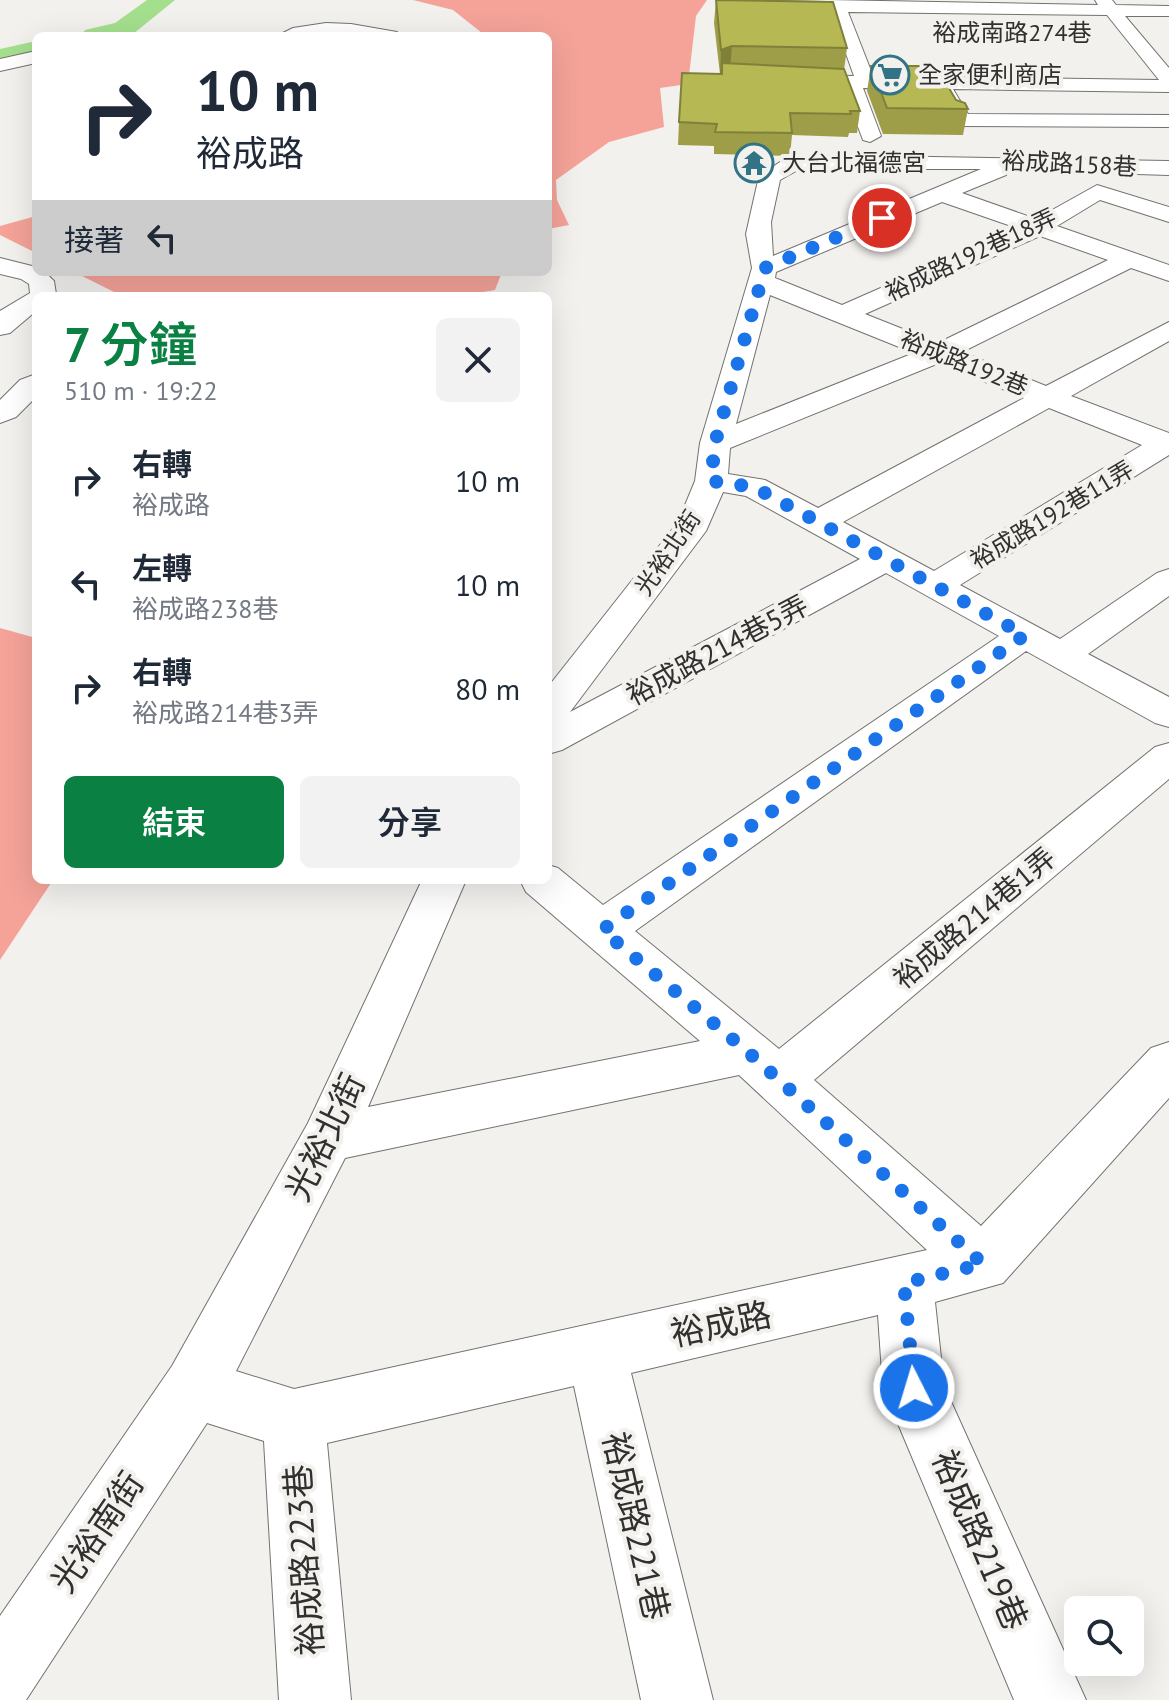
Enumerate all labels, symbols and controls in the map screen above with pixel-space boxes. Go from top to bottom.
street label: 裕成南路274巷 [932,17,1092,48]
text: 10 m [196,54,319,126]
supermarket icon: 全家便利商店 [869,54,911,96]
place label: 全家便利商店 [918,59,1062,90]
icon: right [64,64,168,168]
text: 裕成路 [196,129,304,176]
temple icon: 大台北福德宮 [733,142,775,184]
street label: 裕成路158巷 [1001,144,1137,183]
place label: 大台北福德宮 [782,147,926,178]
pin [848,184,916,252]
icon: arrive [860,196,904,240]
street label: 裕成路192巷18弄 [880,201,1061,308]
icon: left [140,216,184,260]
text: 接著 [64,220,124,259]
text: 7 分鐘 [64,313,197,375]
button: close [436,318,520,402]
street label: 裕成路192巷 [896,323,1033,402]
text: 510 m · 19:22 [64,374,218,407]
text: 右轉 [132,444,192,483]
street label: 裕成路192巷11弄 [964,454,1139,576]
icon: right [64,458,108,502]
text: 10 m [455,461,520,500]
text: 裕成路 [132,488,210,521]
street label: 光裕北街 [628,504,707,601]
text: 左轉 [132,548,192,587]
icon: left [64,562,108,606]
text: 10 m [455,565,520,604]
street label: 裕成路214巷5弄 [619,586,814,713]
text: 裕成路238巷 [132,592,279,625]
text: 右轉 [132,652,192,691]
icon: right [64,666,108,710]
text: 80 m [455,669,520,708]
text: 裕成路214巷3弄 [132,696,319,729]
button: 結束 [64,776,284,868]
button: 分享 [300,776,520,868]
street label: 裕成路214巷1弄 [885,839,1063,996]
street label: 光裕北街 [275,1066,374,1207]
street label: 裕成路 [666,1291,775,1355]
position arrow [872,1346,956,1430]
street label: 裕成路221巷 [594,1427,680,1624]
street label: 裕成路219巷 [923,1443,1039,1636]
street label: 光裕南街 [40,1463,152,1600]
street label: 裕成路223巷 [274,1463,332,1657]
map controls [1064,1596,1144,1676]
button: search [1064,1596,1144,1676]

